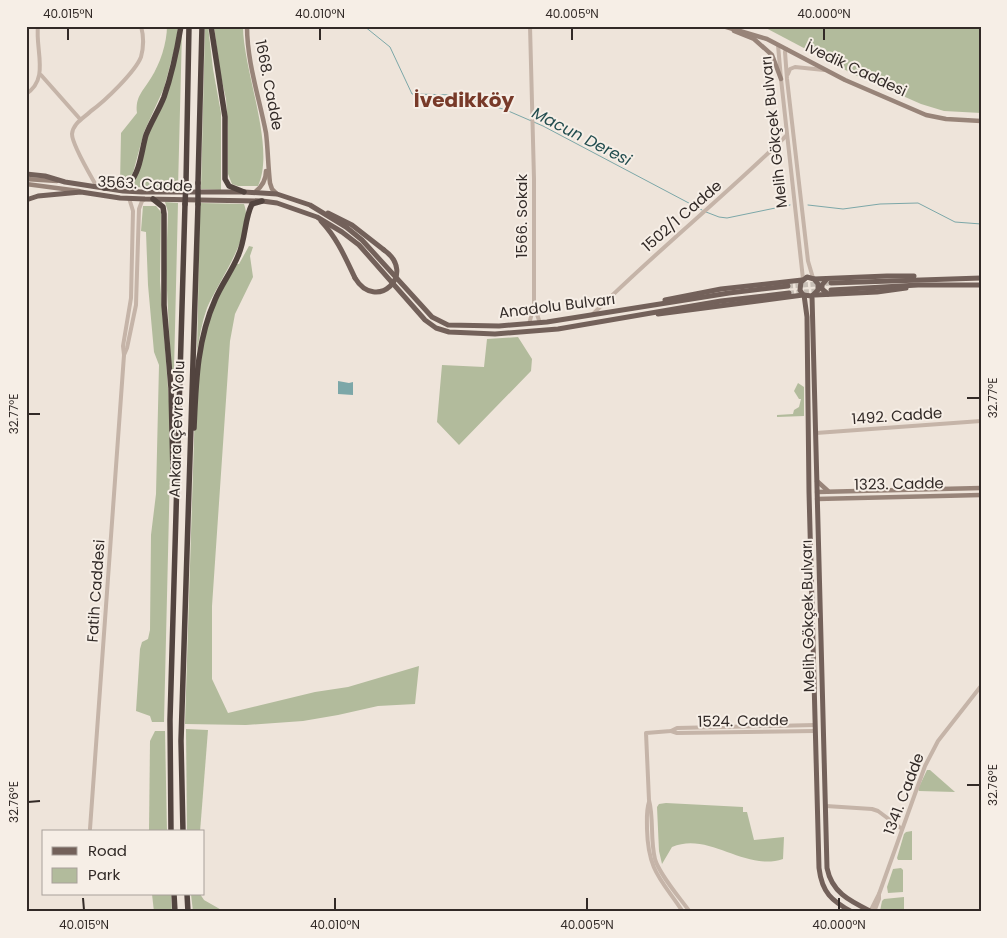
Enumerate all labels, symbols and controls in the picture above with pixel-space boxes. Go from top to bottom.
text: 40.015°N [43,5,93,22]
text: 40.010°N [295,5,345,22]
text: 40.005°N [545,5,599,22]
text: 40.000°N [797,5,851,22]
street label: İvedik Caddesi [802,36,910,101]
street label: 1668. Cadde [250,38,289,132]
street label: Melih Gökçek Bulvarı [755,55,792,209]
district label: İvedikköy [414,86,515,114]
water label: Macun Deresi [528,101,636,172]
street label: 3563. Cadde [97,171,193,196]
street label: 1566. Sokak [511,174,532,258]
street label: 1502/1 Cadde [637,175,726,256]
street label: Anadolu Bulvarı [497,288,616,323]
street label: Ankara Çevre Yolu [164,360,189,498]
text: 32.77°E [984,378,1001,418]
text: 32.77°E [5,394,22,434]
street label: 1492. Cadde [851,402,943,429]
street label: 1323. Cadde [854,472,944,495]
street label: Fatih Caddesi [81,539,110,643]
street label: Melih Gökçek Bulvarı [796,540,819,693]
street label: 1524. Cadde [697,709,789,732]
street label: 1341. Cadde [878,750,929,838]
text: 32.76°E [984,764,1001,806]
text: 32.76°E [5,781,22,823]
legend [42,830,205,896]
text: Road [88,840,127,861]
text: Park [88,864,120,885]
text: 40.015°N [59,916,109,933]
text: 40.010°N [310,916,360,933]
text: 40.005°N [560,916,614,933]
text: 40.000°N [812,916,866,933]

